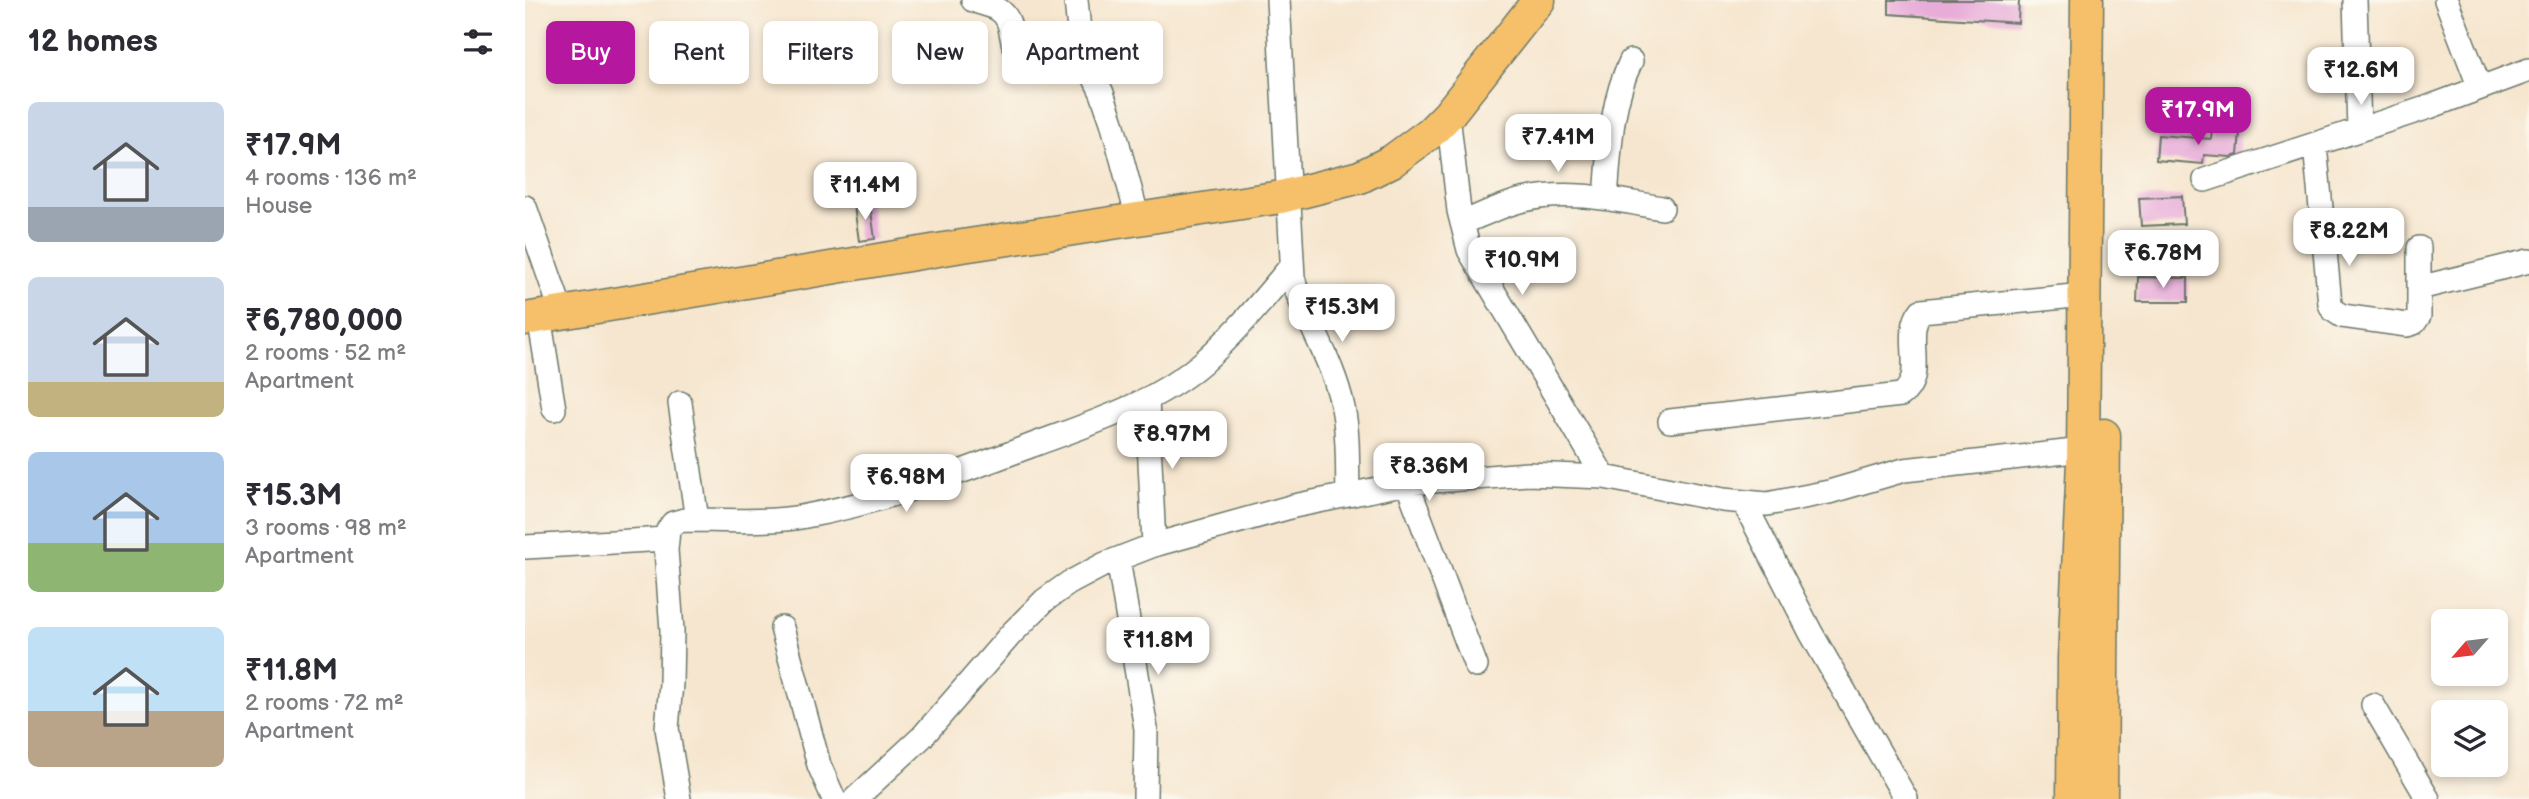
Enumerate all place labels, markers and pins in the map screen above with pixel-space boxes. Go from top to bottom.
pin: ₹12.6M [2304,48,2418,107]
pin: ₹17.9M [2141,88,2255,147]
pin: ₹7.41M [1501,114,1615,174]
pin: ₹11.4M [808,162,922,222]
pin: ₹8.22M [2292,208,2406,268]
pin: ₹6.78M [2106,230,2220,290]
pin: ₹10.9M [1465,238,1579,297]
pin: ₹15.3M [1285,284,1399,344]
pin: ₹8.97M [1115,412,1229,471]
pin: ₹8.36M [1372,444,1486,503]
pin: ₹6.98M [849,454,963,514]
pin: ₹11.8M [1101,618,1215,677]

